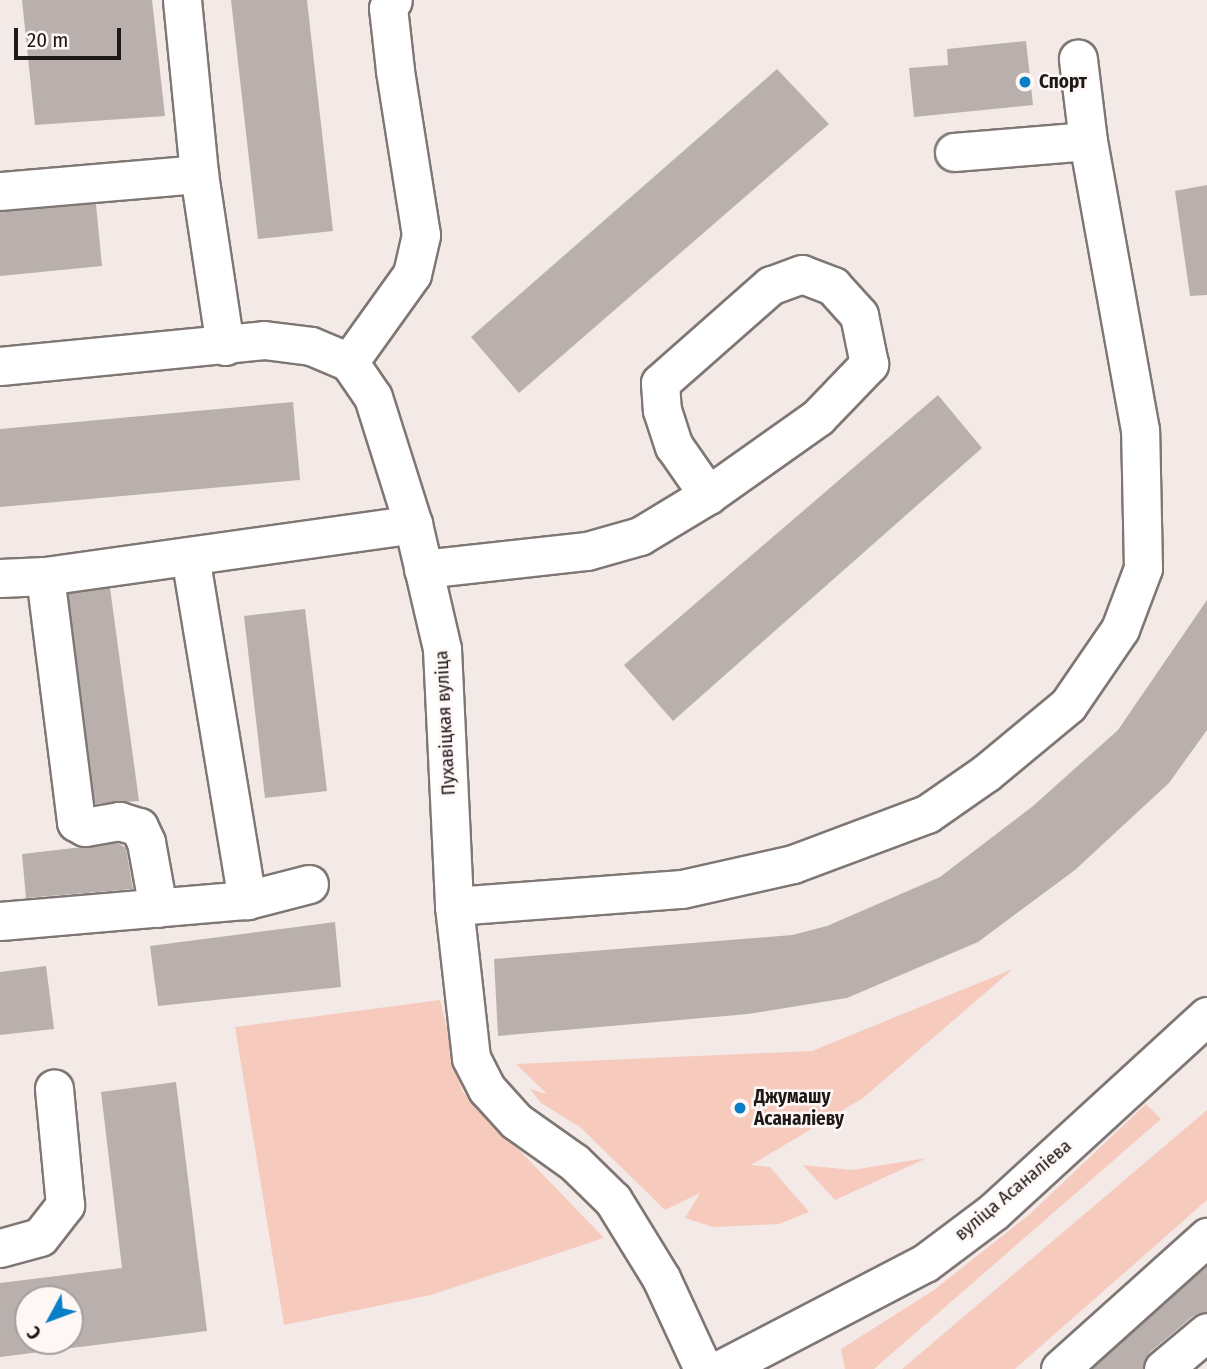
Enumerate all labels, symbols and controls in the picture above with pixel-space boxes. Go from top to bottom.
scale bar [18,14,124,58]
text: 20 m [27,27,68,53]
place label: Спорт [1039,71,1087,93]
marker: Спорт [1017,74,1033,90]
street label: Пухавіцкая вуліца [430,650,460,796]
place label: Джумашу Асаналіеву [754,1086,844,1130]
marker: Джумашу Асаналіеву [732,1100,748,1116]
street label: вуліца Асаналіева [950,1135,1076,1245]
north arrow [14,1285,84,1355]
text: С [22,1321,46,1344]

